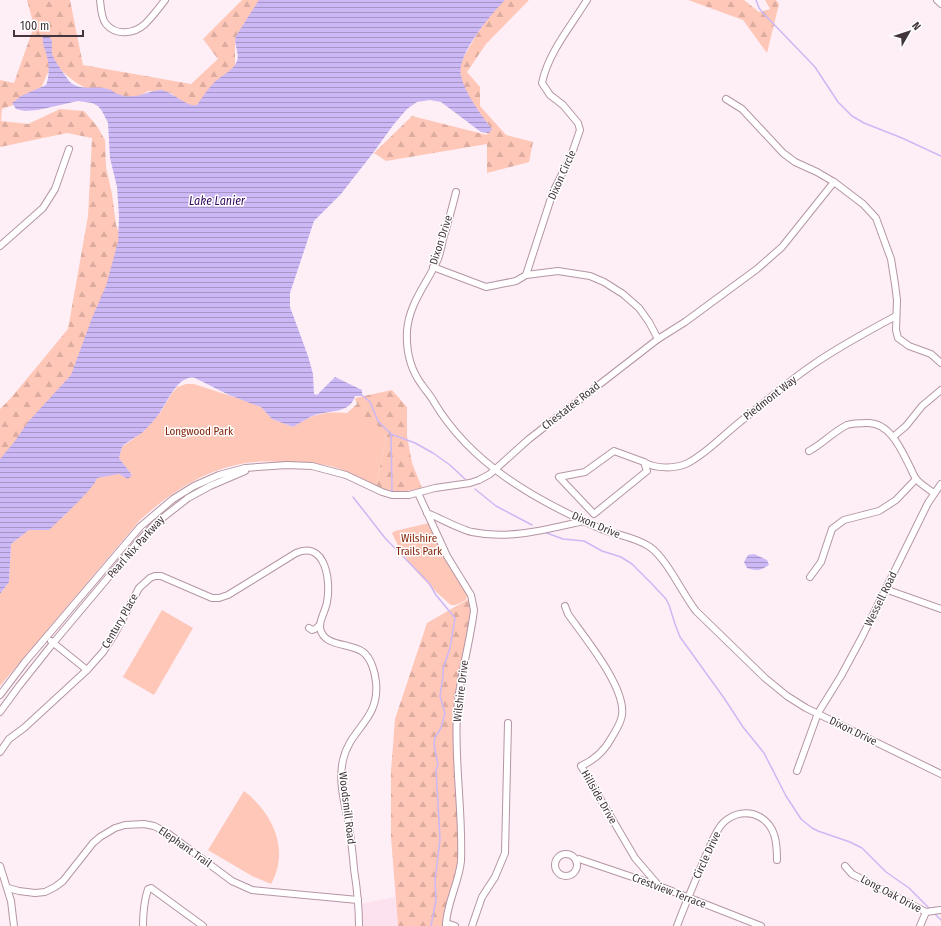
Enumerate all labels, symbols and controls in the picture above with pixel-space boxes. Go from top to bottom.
scale bar [14,12,83,38]
north arrow [889,12,929,52]
text: 100 m [20,19,49,33]
text: N [909,19,924,33]
street label: Dixon Circle [545,148,579,202]
water label: Lake Lanier [189,194,246,208]
street label: Dixon Drive [427,214,455,266]
street label: Piedmont Way [741,373,799,423]
street label: Chestatee Road [539,379,603,433]
park label: Longwood Park [165,425,234,438]
street label: Dixon Drive [570,509,622,541]
street label: Pearl Nix Parkway [105,513,167,581]
park label: Wilshire Trails Park [396,532,443,558]
street label: Wessell Road [862,569,900,629]
street label: Century Place [99,591,141,651]
street label: Wilshire Drive [451,659,471,723]
street label: Dixon Drive [827,714,879,748]
street label: Hillside Drive [578,768,620,826]
street label: Woodsmill Road [336,771,358,845]
street label: Elephant Trail [156,824,214,870]
street label: Circle Drive [690,829,724,881]
street label: Crestview Terrace [630,871,708,911]
street label: Long Oak Drive [858,872,924,916]

